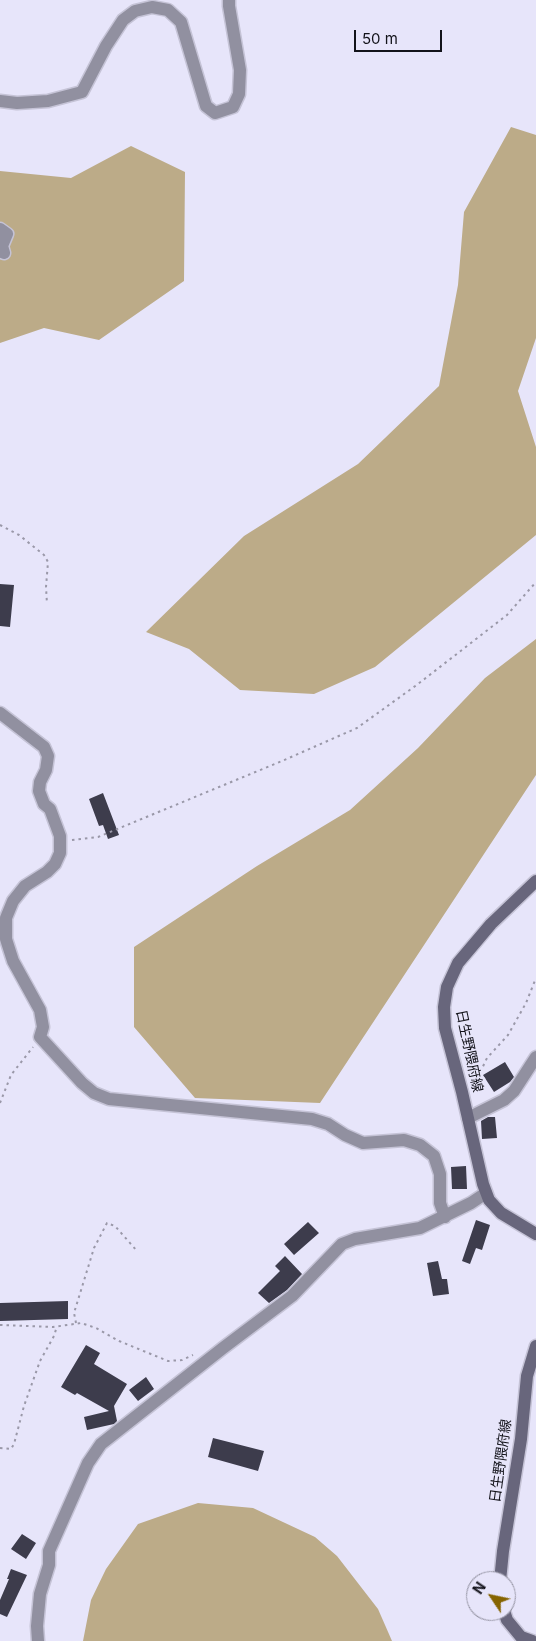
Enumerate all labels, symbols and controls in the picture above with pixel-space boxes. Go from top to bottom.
scale bar [356,20,444,52]
text: 50 m [362,29,398,48]
street label: 日生野隈府線 [452,1008,486,1094]
street label: 日生野隈府線 [487,1418,515,1504]
north arrow [466,1571,516,1621]
text: N [469,1579,489,1597]

